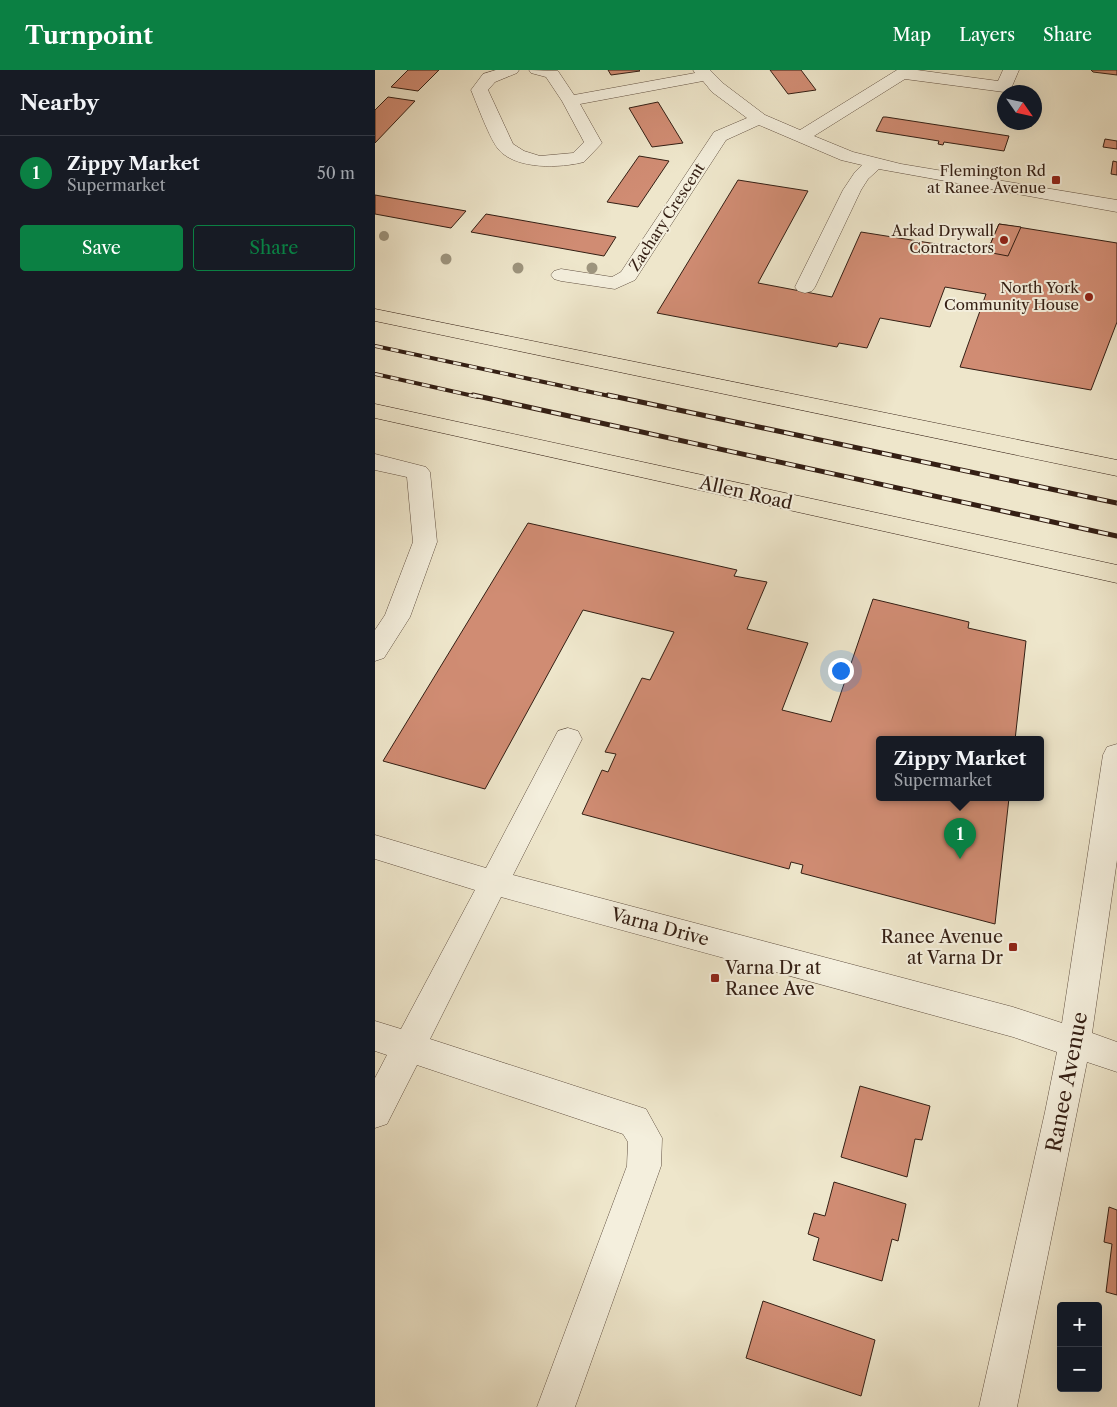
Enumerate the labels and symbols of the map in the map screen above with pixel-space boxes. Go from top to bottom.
north arrow [997,85,1042,130]
street label: Zachary Crescent [625,159,709,274]
place label: Flemington Rd at Ranee Avenue [927,161,1046,197]
marker: Flemington Rd at Ranee Avenue [1050,174,1062,186]
place label: Arkad Drywall Contractors [891,221,995,257]
marker: Arkad Drywall Contractors [998,234,1010,246]
place label: North York Community House [944,278,1080,314]
marker: North York Community House [1083,291,1095,303]
street label: Allen Road [696,471,795,514]
your location [828,658,854,684]
pin: 1 [944,818,976,859]
street label: Varna Drive [608,903,711,951]
place label: Ranee Avenue at Varna Dr [881,926,1003,969]
marker: Ranee Avenue at Varna Dr [1007,941,1019,953]
place label: Varna Dr at Ranee Ave [724,957,822,1000]
marker: Varna Dr at Ranee Ave [709,972,721,984]
street label: Ranee Avenue [1041,1010,1092,1154]

